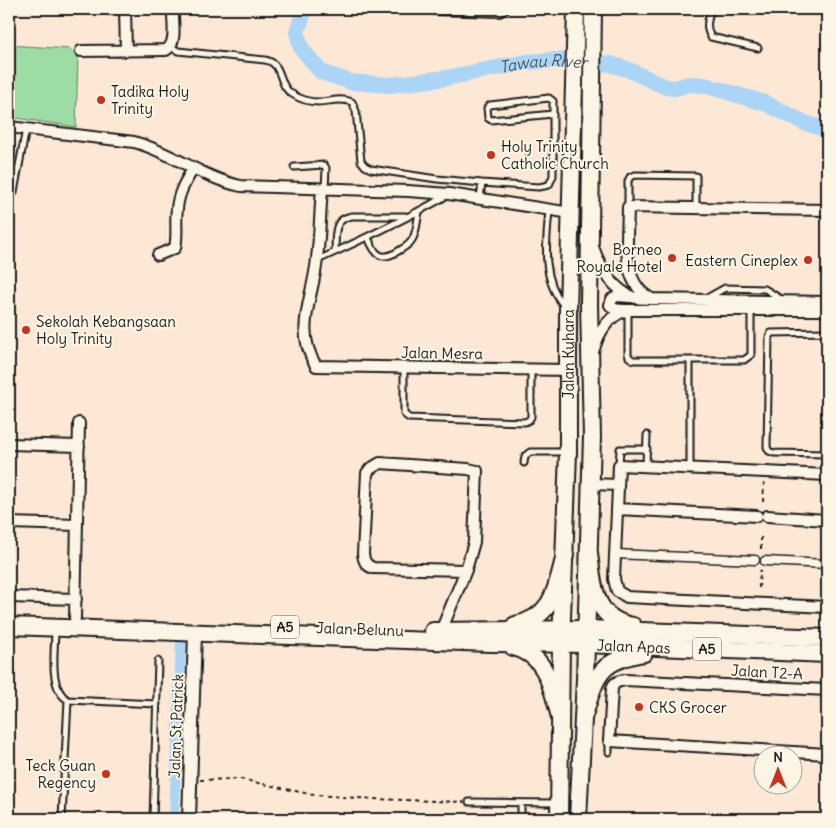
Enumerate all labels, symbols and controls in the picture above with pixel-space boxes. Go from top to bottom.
water label: Tawau River [498,50,590,77]
place label: Tadika Holy Trinity [111,82,189,118]
marker: Tadika Holy Trinity [95,94,107,106]
place label: Holy Trinity Catholic Church [501,137,609,173]
marker: Holy Trinity Catholic Church [485,149,497,161]
place label: Borneo Royale Hotel [577,240,662,276]
place label: Eastern Cineplex [685,251,799,270]
marker: Borneo Royale Hotel [666,252,678,264]
marker: Eastern Cineplex [802,254,814,266]
street label: Jalan Kuhara [559,309,578,399]
place label: Sekolah Kebangsaan Holy Trinity [36,312,176,348]
marker: Sekolah Kebangsaan Holy Trinity [20,324,32,336]
street label: Jalan Mesra [401,343,484,363]
road number: A5 [271,616,299,638]
street label: Jalan Belunu [316,618,404,640]
street label: Jalan Apas [596,635,671,657]
road number: A5 [693,638,721,661]
street label: Jalan T2-A [731,661,804,683]
street label: Jalan St Patrick [165,673,187,778]
place label: CKS Grocer [649,698,727,717]
marker: CKS Grocer [633,701,645,713]
north arrow [754,746,804,796]
text: N [773,748,783,766]
place label: Teck Guan Regency [25,756,96,792]
marker: Teck Guan Regency [100,768,112,780]

